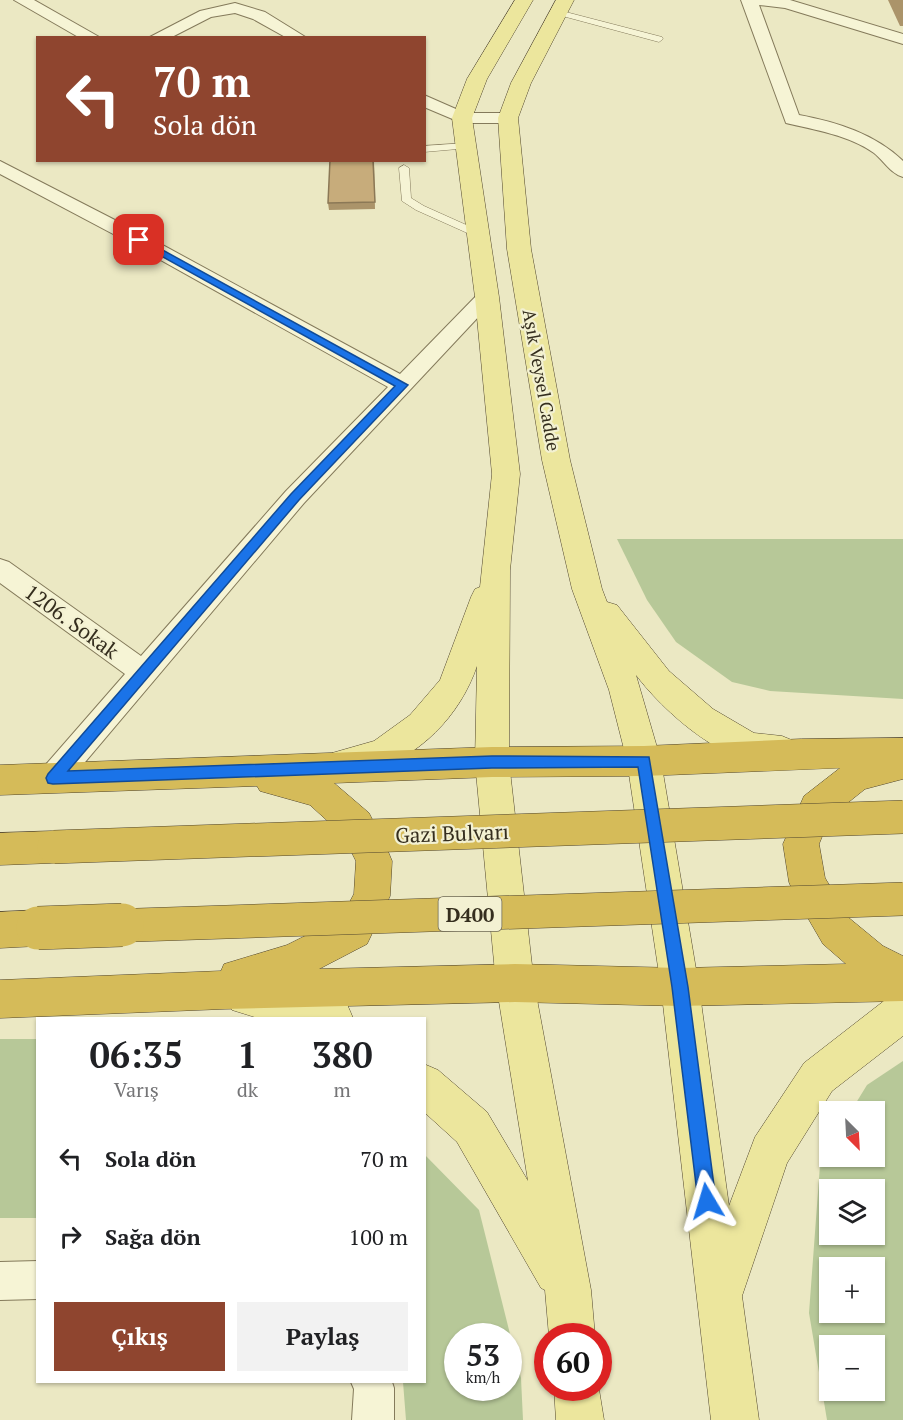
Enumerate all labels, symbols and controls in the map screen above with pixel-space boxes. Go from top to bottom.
text: 70 m [153,53,251,109]
icon: left [54,60,132,138]
text: Sola dön [153,107,257,143]
pin [113,214,164,265]
icon: arrive [122,223,155,256]
street label: Aşık Veysel Cadde [518,307,566,453]
street label: 1206. Sokak [19,577,125,665]
street label: Gazi Bulvarı [395,817,509,849]
road number: D400 [438,897,502,931]
text: 06:35 [89,1031,183,1078]
text: 1 [237,1031,258,1078]
text: 380 [312,1031,373,1078]
text: Varış [114,1076,159,1103]
text: dk [237,1076,258,1103]
text: m [333,1076,351,1103]
north arrow [819,1101,885,1167]
map controls [819,1101,885,1401]
icon: left [54,1142,87,1175]
text: Sola dön [105,1144,196,1173]
text: 70 m [360,1144,408,1173]
position arrow [675,1169,739,1233]
button: layers [819,1179,885,1245]
icon: right [54,1220,87,1253]
text: Sağa dön [105,1222,201,1251]
text: 100 m [348,1222,408,1251]
button: + [819,1257,885,1323]
button: Çıkış [54,1302,225,1371]
button: Paylaş [237,1302,408,1371]
speed limit sign: 60 [534,1323,612,1401]
text: 53 [466,1335,500,1375]
button: − [819,1335,885,1401]
text: km/h [466,1367,500,1387]

